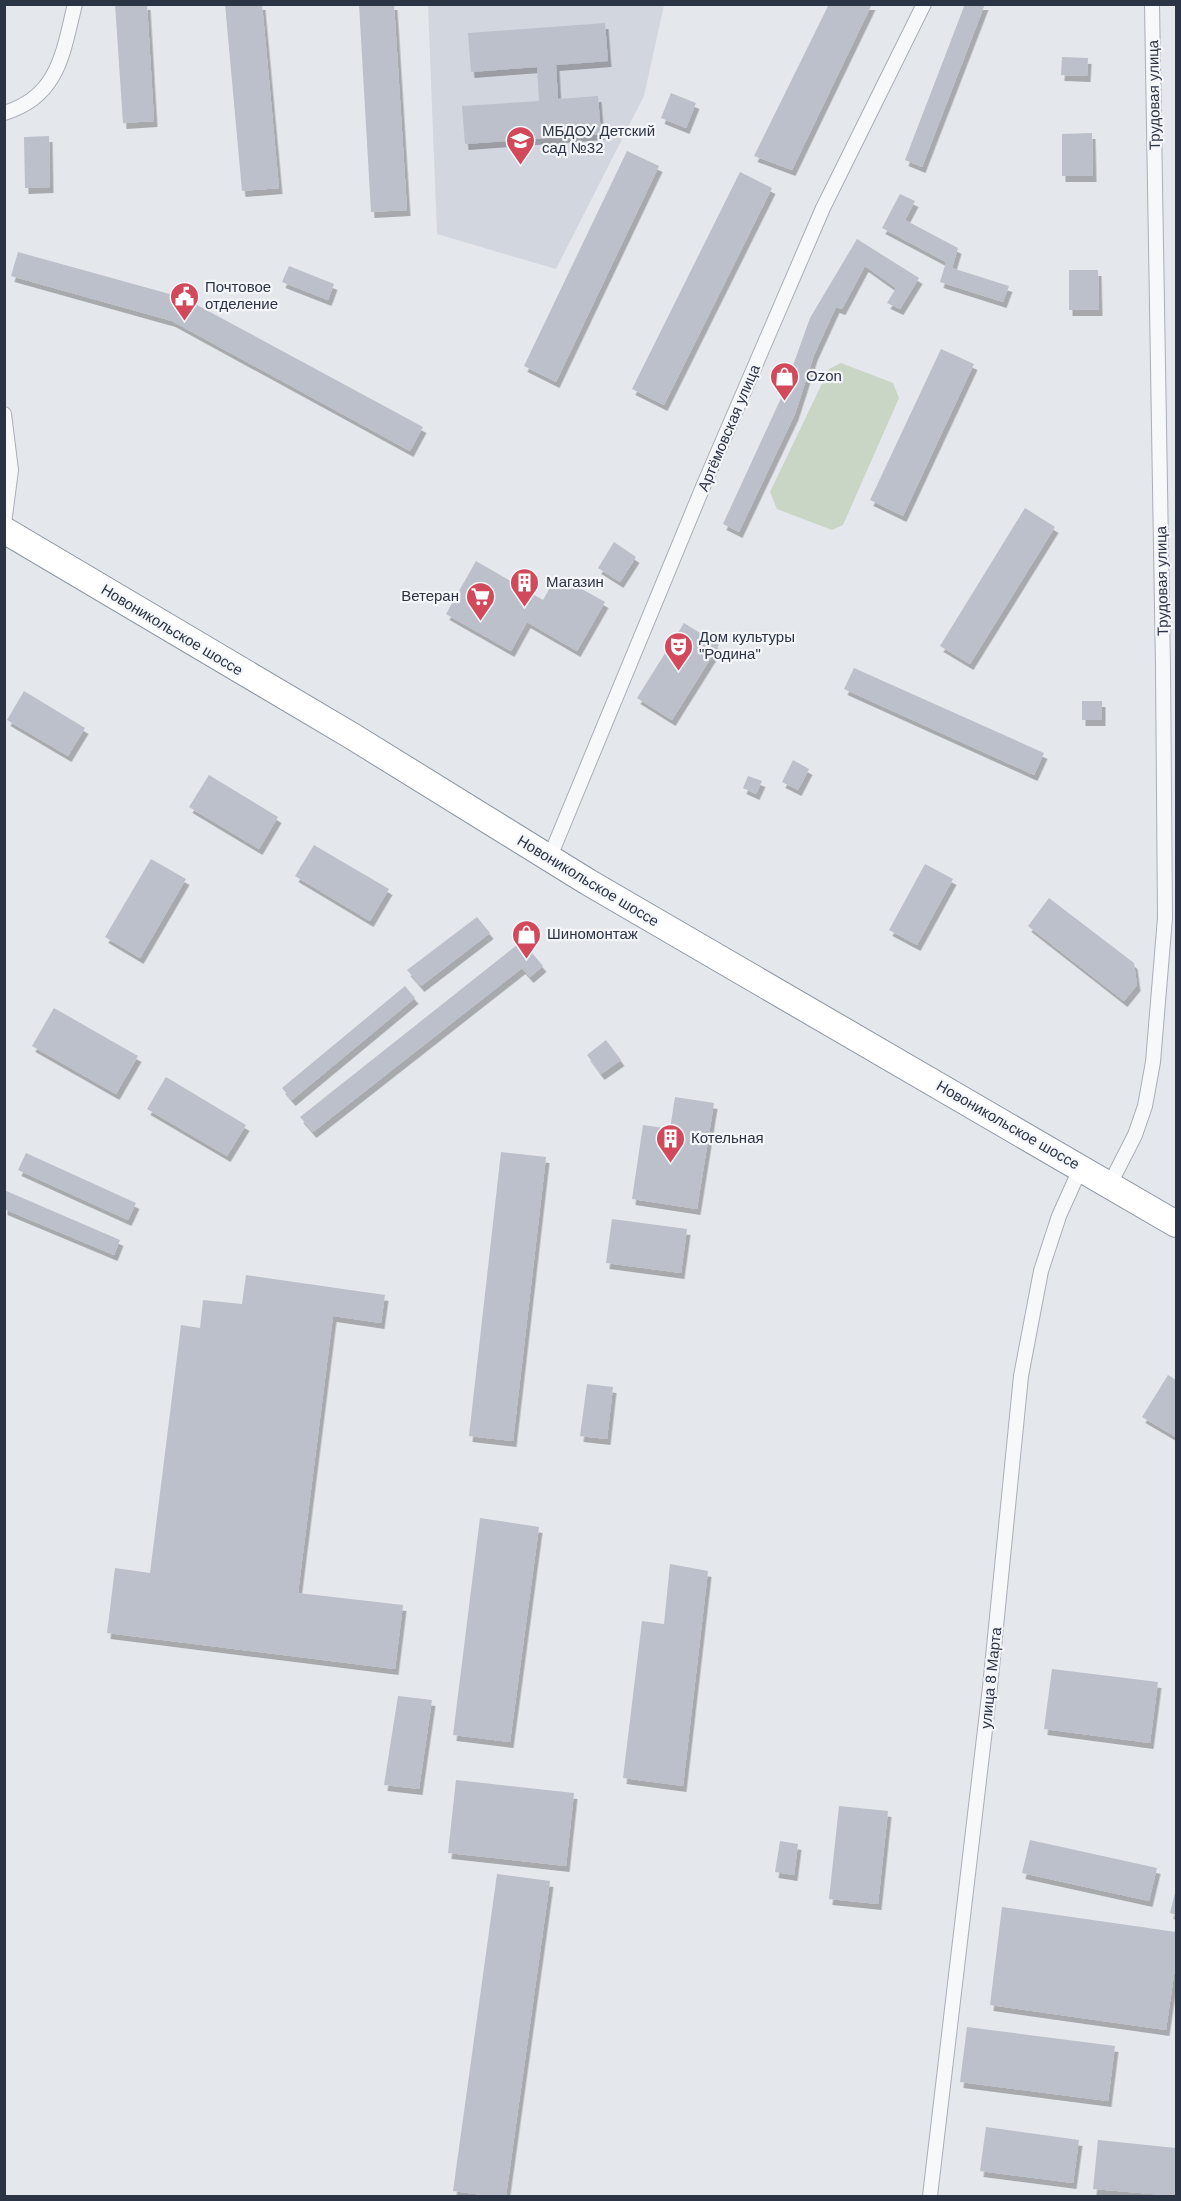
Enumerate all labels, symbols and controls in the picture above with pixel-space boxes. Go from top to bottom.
street label: Трудовая улица [1144,39,1163,150]
place label: МБДОУ Детский сад №32 [542,122,655,156]
school or university icon: МБДОУ Детский сад №32 [505,124,537,166]
place label: Почтовое отделение [205,278,278,312]
public building icon: Почтовое отделение [168,280,200,322]
shop icon: Ozon [769,360,801,402]
street label: Артёмовская улица [694,361,763,494]
place label: Ozon [806,367,842,384]
street label: Трудовая улица [1152,525,1171,636]
building icon: Магазин [509,566,541,608]
place label: Магазин [546,573,604,590]
supermarket icon: Ветеран [464,580,496,622]
street label: Новоникольское шоссе [98,581,246,679]
place label: Ветеран [401,587,459,604]
place label: Дом культуры "Родина" [699,628,795,662]
theatre icon: Дом культуры "Родина" [662,630,694,672]
street label: Новоникольское шоссе [514,832,662,930]
shop icon: Шиномонтаж [510,918,542,960]
place label: Шиномонтаж [547,925,638,942]
street label: Новоникольское шоссе [934,1077,1083,1172]
building icon: Котельная [654,1122,686,1164]
place label: Котельная [691,1129,764,1146]
street label: улица 8 Марта [977,1626,1004,1730]

